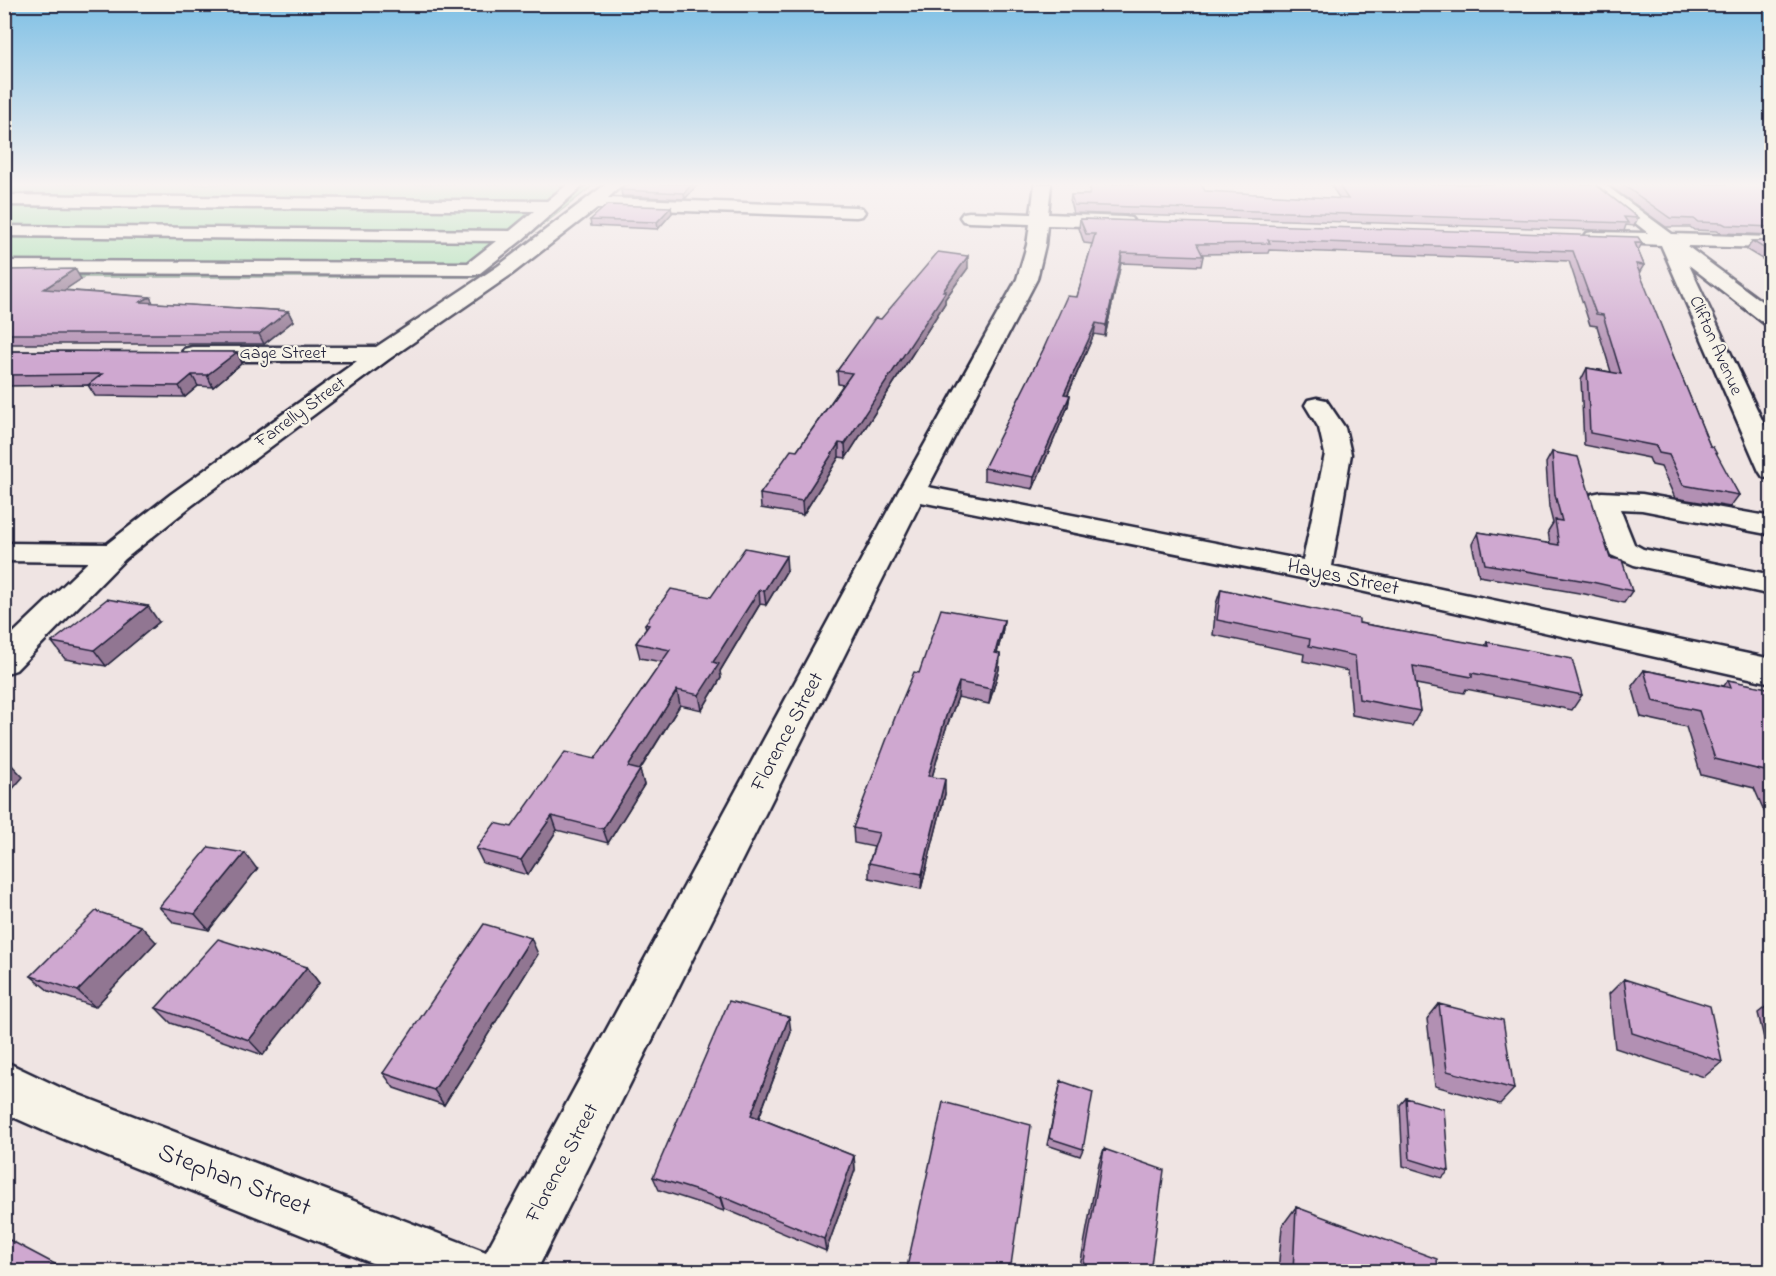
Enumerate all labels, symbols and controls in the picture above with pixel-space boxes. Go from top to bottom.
street label: Clifton Avenue [1681,292,1749,401]
street label: Gage Street [239,341,327,368]
street label: Farrelly Street [249,371,352,455]
street label: Hayes Street [1284,552,1402,606]
street label: Florence Street [743,667,832,798]
street label: Florence Street [518,1098,607,1229]
street label: Stephan Street [152,1134,317,1228]

